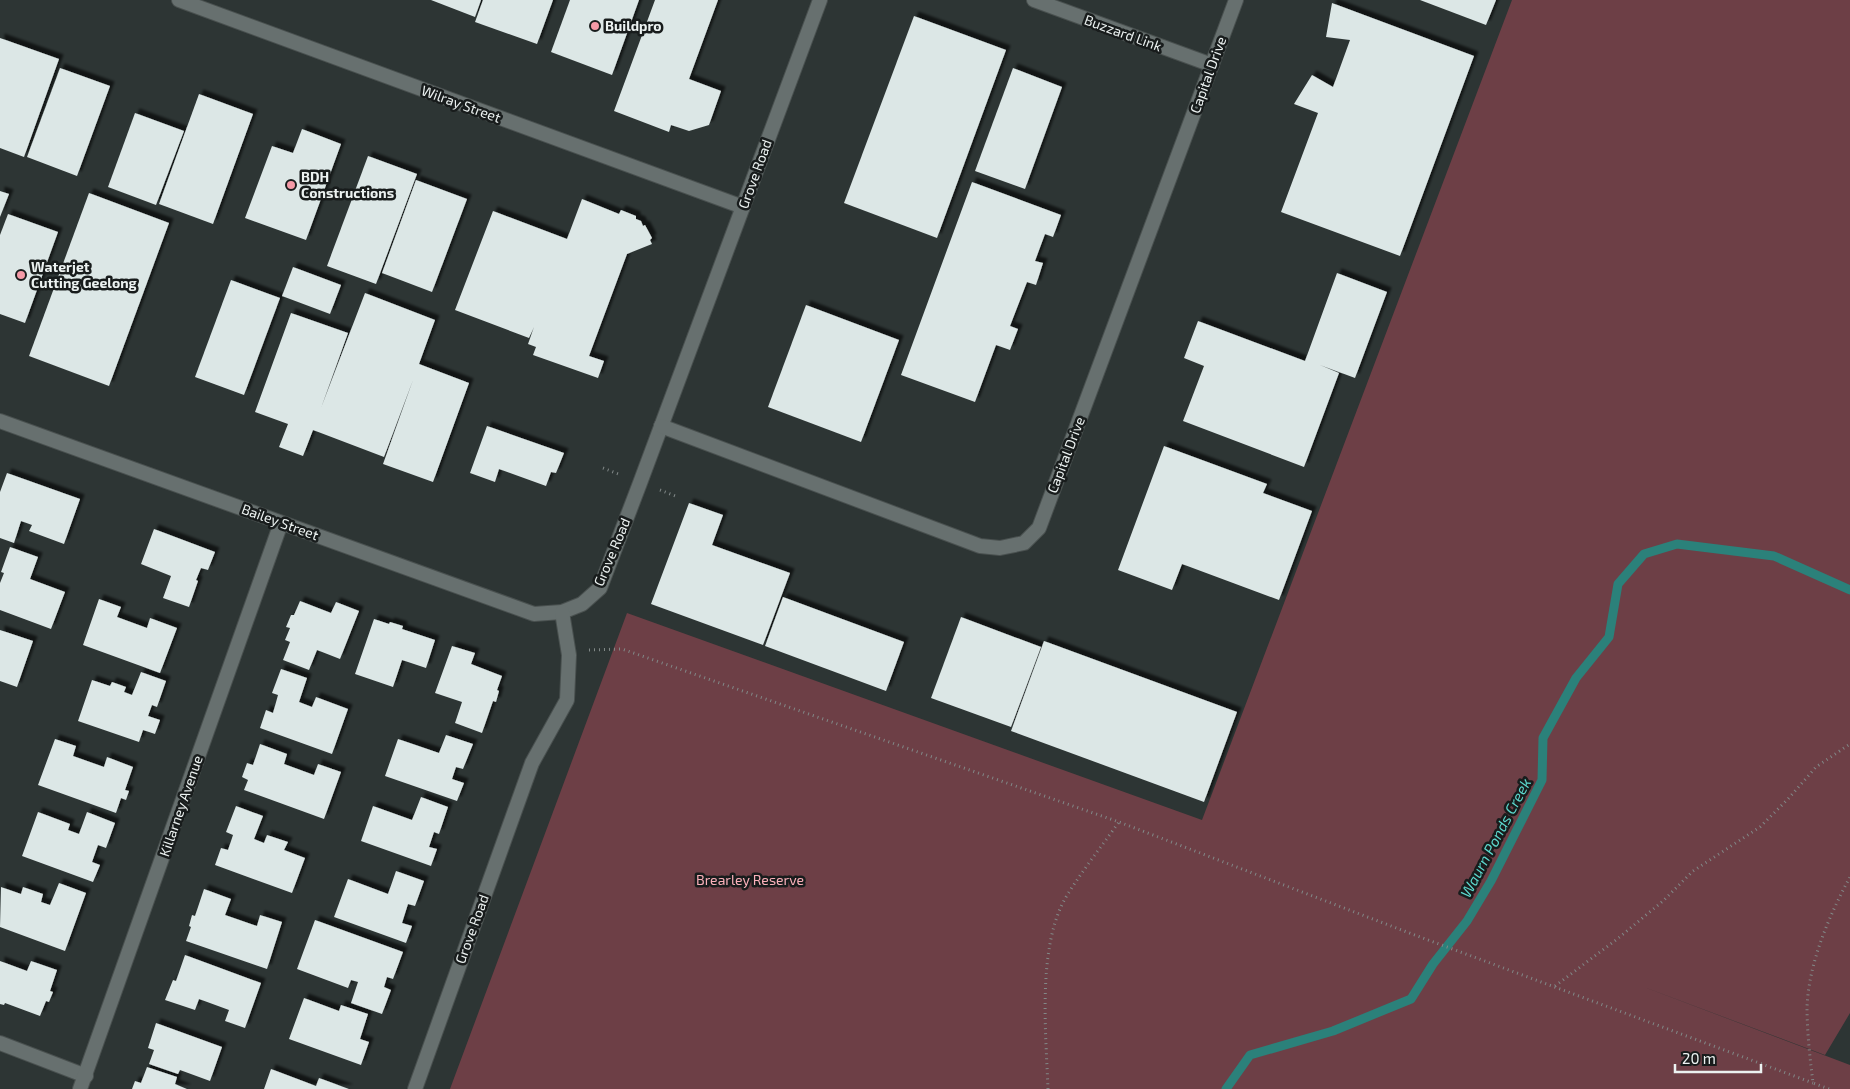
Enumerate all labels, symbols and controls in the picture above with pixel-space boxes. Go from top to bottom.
street label: Buzzard Link [1082,11,1164,54]
place label: Buildpro [605,17,662,34]
marker: Buildpro [589,20,601,32]
street label: Capital Drive [1186,34,1229,116]
street label: Wilray Street [419,81,503,126]
street label: Grove Road [734,137,775,211]
place label: BDH Constructions [301,168,394,201]
marker: BDH Constructions [285,179,297,191]
place label: Waterjet Cutting Geelong [31,258,137,291]
marker: Waterjet Cutting Geelong [15,269,27,281]
street label: Capital Drive [1043,414,1088,495]
street label: Bailey Street [239,500,321,543]
street label: Grove Road [590,515,633,588]
street label: Killarney Avenue [155,753,206,859]
water label: Waurn Ponds Creek [1456,775,1534,900]
park label: Brearley Reserve [696,871,804,888]
street label: Grove Road [451,892,492,966]
scale bar [1675,1042,1761,1074]
text: 20 m [1682,1049,1716,1067]

